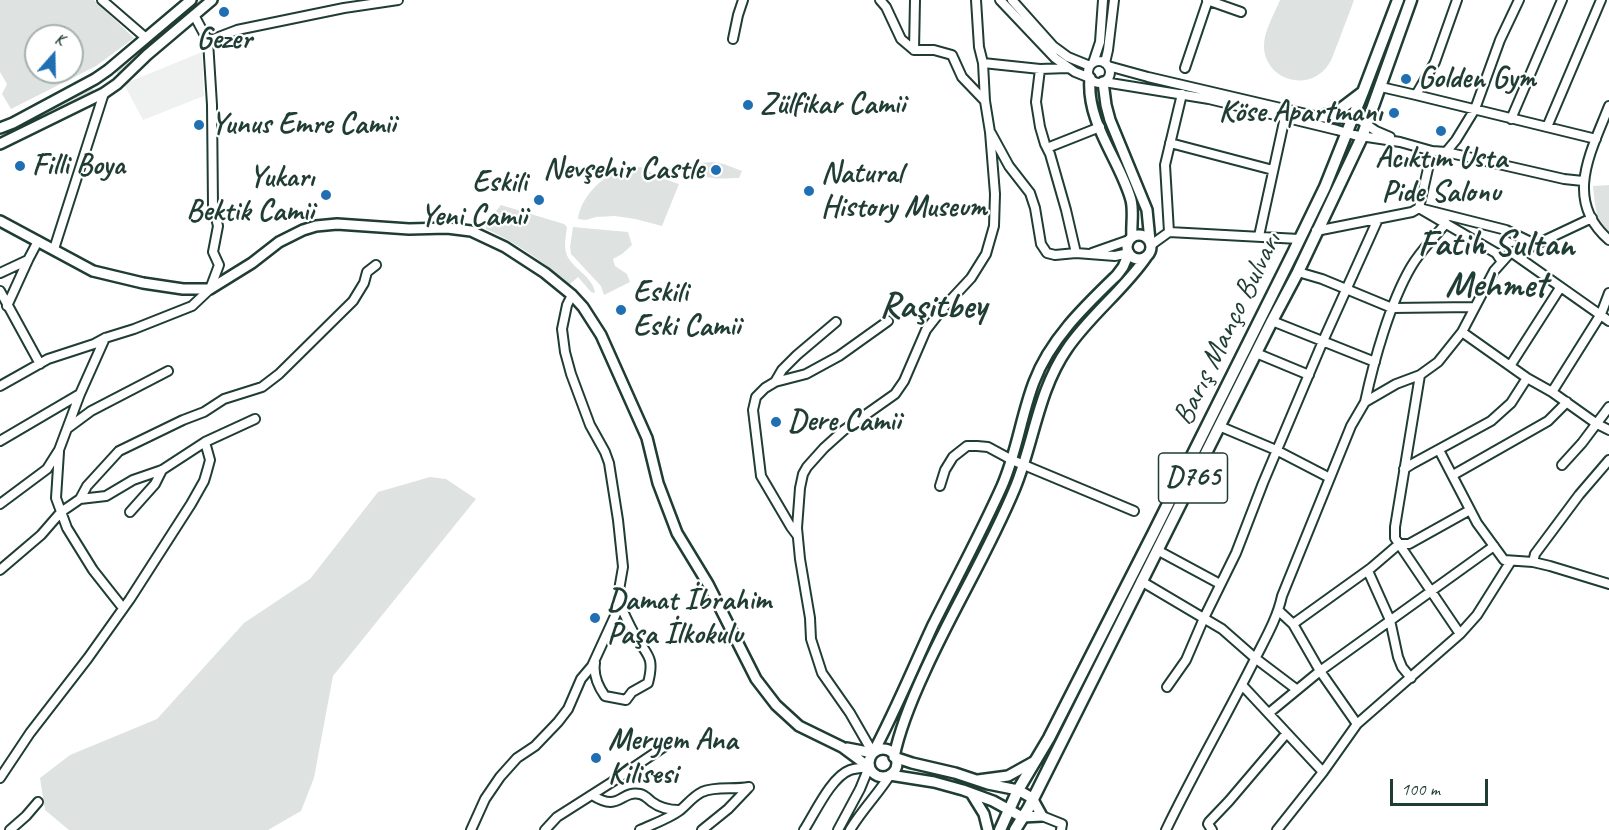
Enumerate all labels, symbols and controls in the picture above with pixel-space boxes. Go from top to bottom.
marker: Gezer [217,5,231,19]
place label: Gezer [196,22,252,58]
north arrow [24,24,84,84]
text: K [52,28,67,50]
place label: Golden Gym [1418,61,1536,97]
marker: Golden Gym [1399,72,1413,86]
place label: Zülfikar Camii [760,87,905,123]
place label: Köse Apartmanı [1219,95,1382,131]
marker: Zülfikar Camii [741,98,755,112]
marker: Köse Apartmanı [1387,106,1401,120]
place label: Yunus Emre Camii [211,107,396,143]
marker: Yunus Emre Camii [192,118,206,132]
marker: Acıktım Usta Pide Salonu [1434,124,1448,138]
place label: Acıktım Usta Pide Salonu [1375,141,1507,212]
place label: Filli Boya [32,148,125,184]
place label: Nevşehir Castle [543,152,704,188]
place label: Natural History Museum [821,156,987,226]
marker: Filli Boya [13,159,27,173]
place label: Yukarı Bektik Camii [186,160,314,231]
marker: Nevşehir Castle [709,163,723,177]
place label: Eskili Yeni Camii [420,165,527,236]
marker: Natural History Museum [802,184,816,198]
marker: Yukarı Bektik Camii [319,188,333,202]
marker: Eskili Yeni Camii [532,193,546,207]
district label: Fatih Sultan Mehmet [1418,224,1574,309]
street label: Barış Manço Bulvarı [1166,227,1290,431]
place label: Eskili Eski Camii [633,275,740,346]
district label: Raşitbey [880,286,986,330]
marker: Eskili Eski Camii [614,303,628,317]
place label: Dere Camii [788,404,901,440]
marker: Dere Camii [769,415,783,429]
road number: D765 [1158,453,1228,503]
place label: Damat İbrahim Paşa İlkokulu [607,583,771,654]
marker: Damat İbrahim Paşa İlkokulu [588,611,602,625]
place label: Meryem Ana Kilisesi [608,723,737,794]
marker: Meryem Ana Kilisesi [589,751,603,765]
scale bar [1393,767,1490,805]
text: 100 m [1401,778,1440,800]

